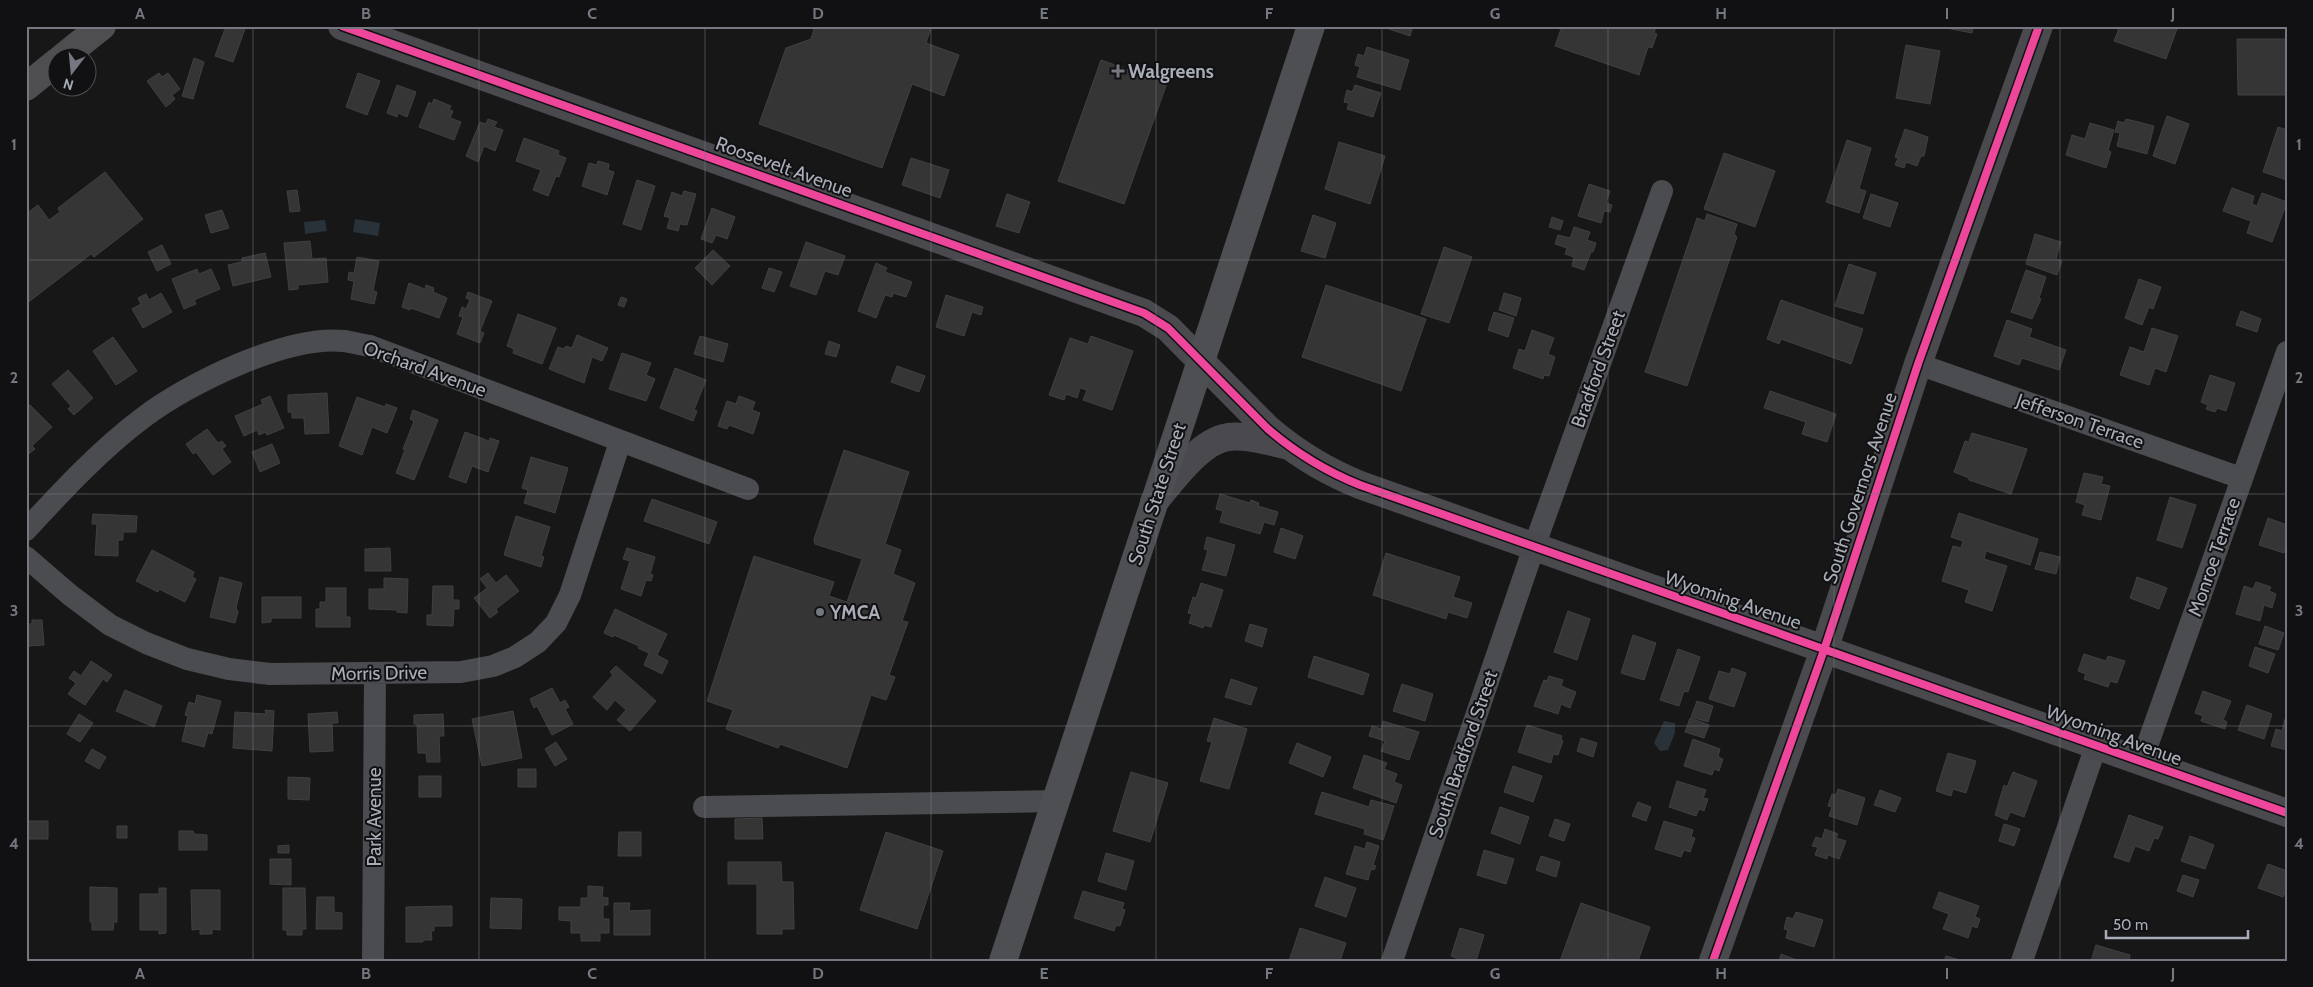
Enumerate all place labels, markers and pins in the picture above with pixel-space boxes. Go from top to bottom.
place label: Walgreens [1128,60,1214,83]
marker: Walgreens [1112,65,1124,77]
place label: YMCA [829,601,880,624]
marker: YMCA [814,606,826,618]

